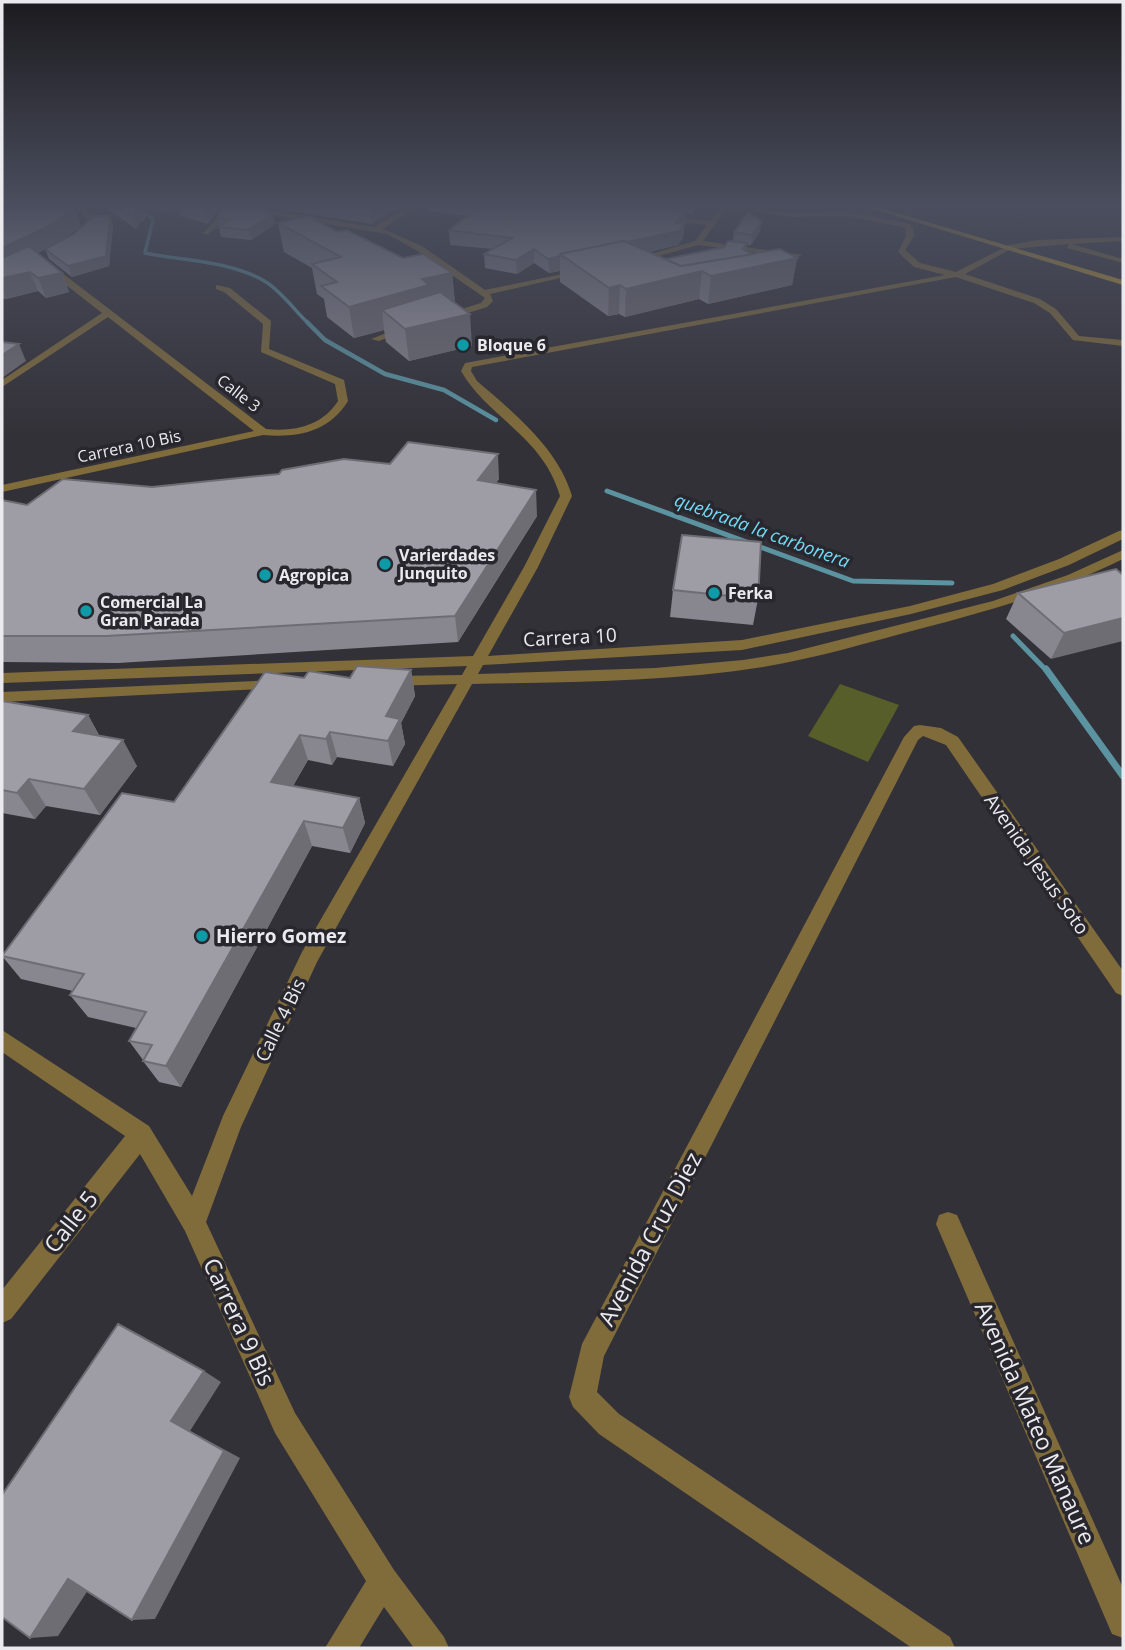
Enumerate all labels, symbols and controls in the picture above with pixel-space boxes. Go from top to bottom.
place label: Bloque 6 [477,334,546,356]
marker: Bloque 6 [455,337,471,353]
street label: Calle 3 [213,369,265,417]
street label: Carrera 10 Bis [75,424,183,468]
water label: quebrada la carbonera [671,487,853,573]
place label: Varierdades Junquito [397,544,495,584]
marker: Varierdades Junquito [377,556,393,572]
place label: Agropica [279,564,349,586]
marker: Agropica [257,567,273,583]
place label: Ferka [728,582,773,604]
marker: Ferka [706,585,722,601]
place label: Comercial La Gran Parada [100,591,203,631]
marker: Comercial La Gran Parada [78,603,94,619]
street label: Carrera 10 [523,622,617,652]
street label: Avenida Jesus Soto [979,788,1095,940]
place label: Hierro Gomez [216,923,346,949]
marker: Hierro Gomez [194,928,210,944]
street label: Calle 4 Bis [249,974,311,1066]
street label: Avenida Cruz Diez [590,1146,708,1331]
street label: Calle 5 [36,1184,105,1259]
street label: Carrera 9 Bis [196,1252,284,1391]
street label: Avenida Mateo Manaure [968,1296,1104,1549]

